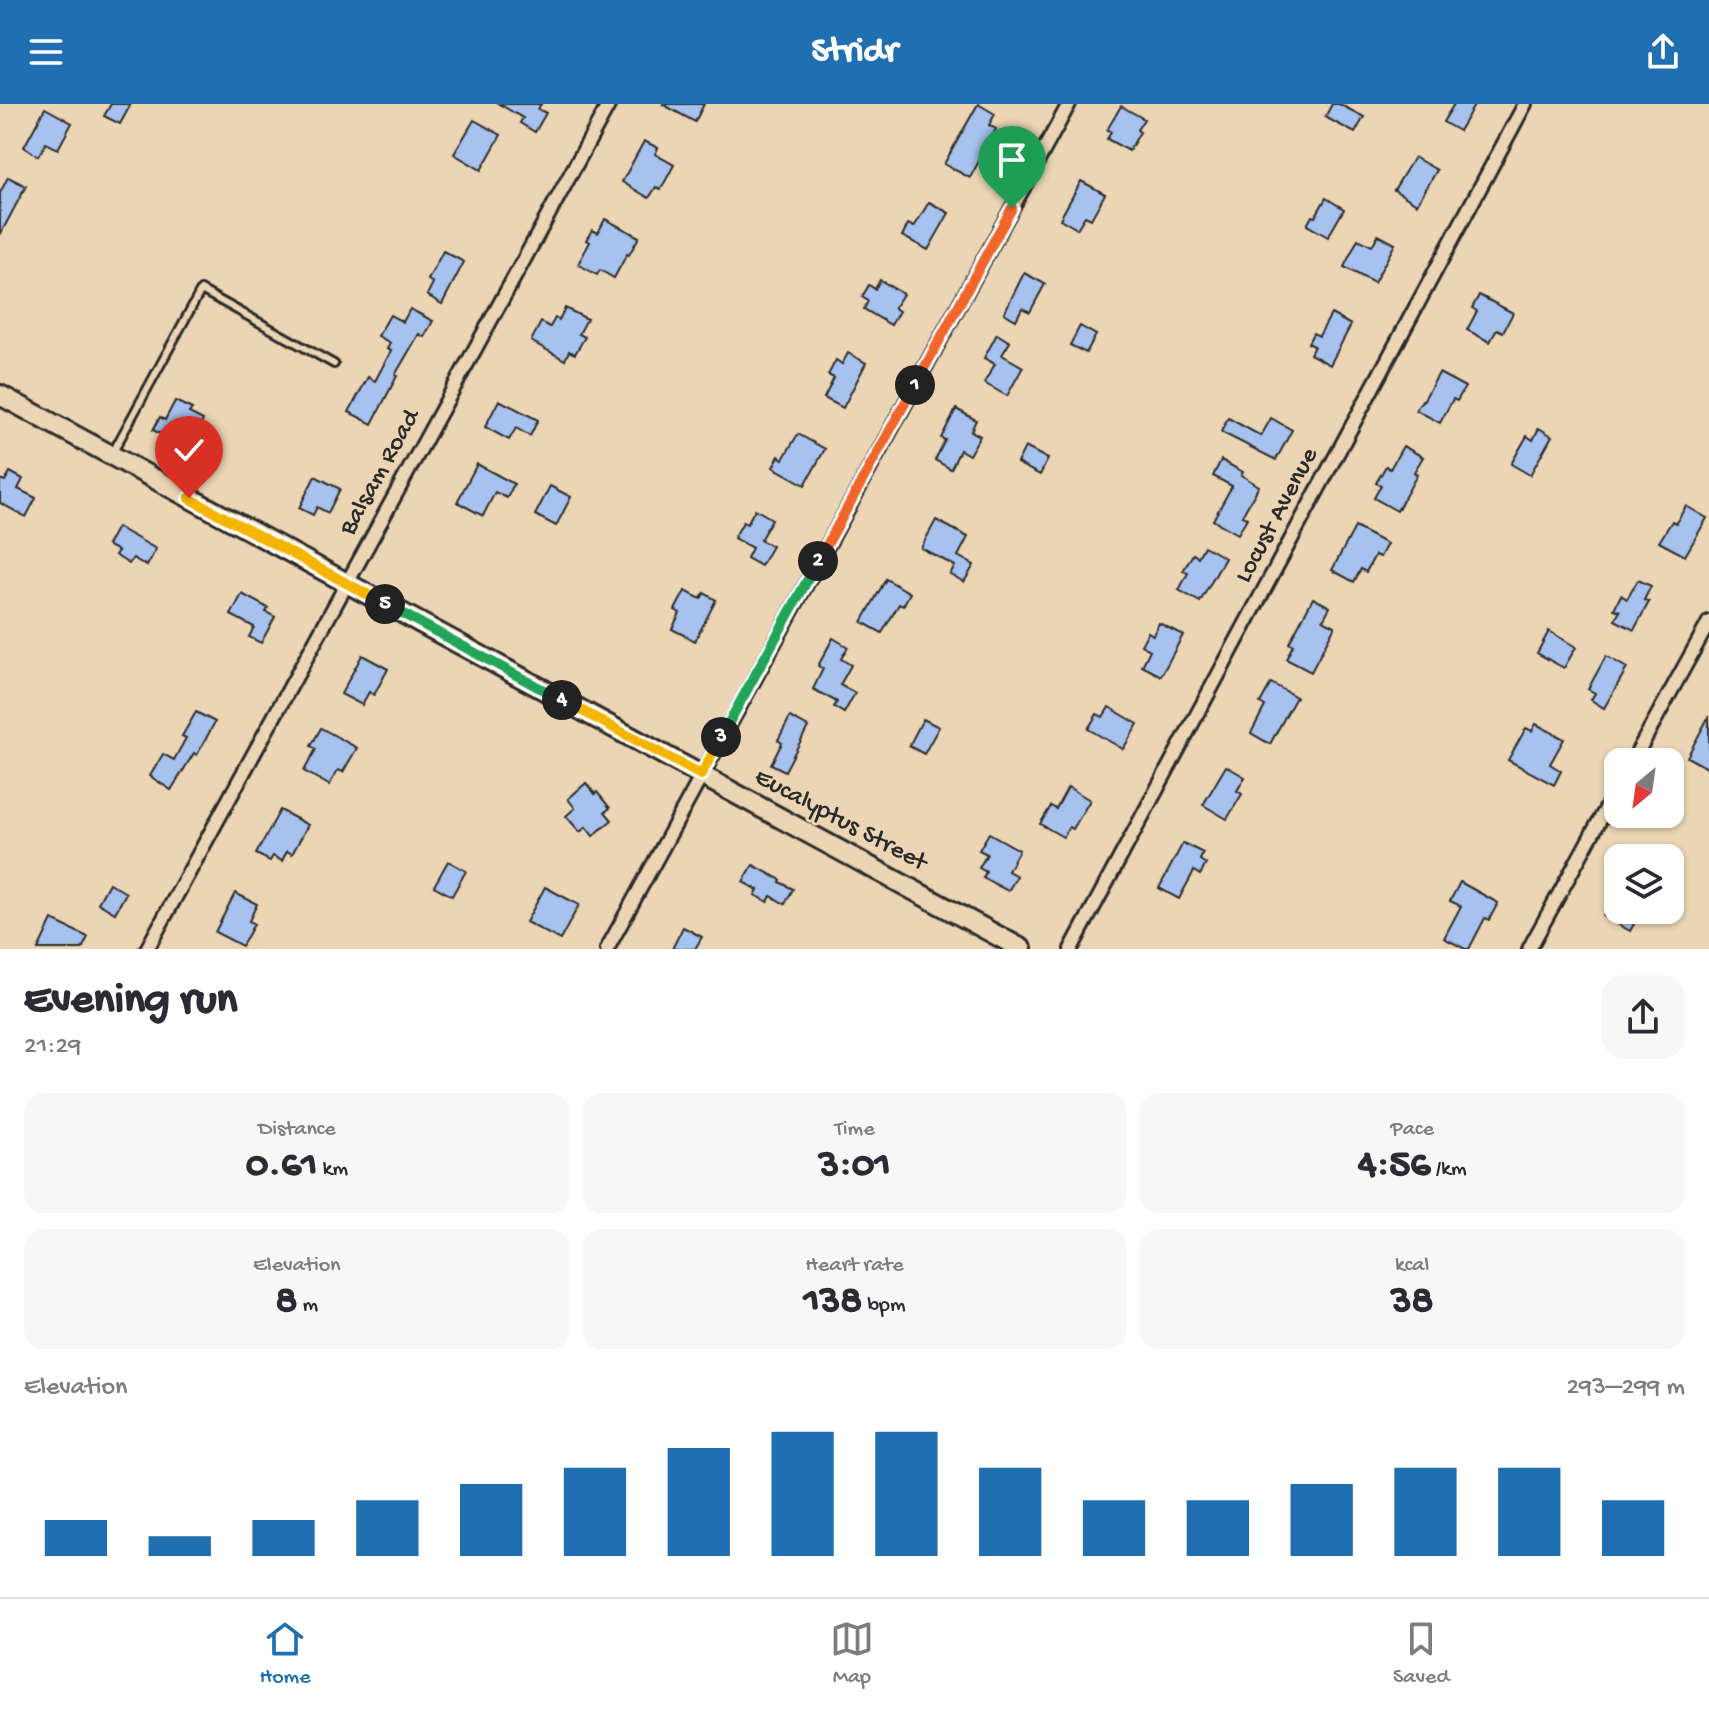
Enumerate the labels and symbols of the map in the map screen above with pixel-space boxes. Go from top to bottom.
pin [978,126,1046,208]
pin: 1 [895,365,935,405]
street label: Balsam Road [333,403,429,542]
pin [155,416,223,498]
street label: Locust Avenue [1229,443,1327,589]
pin: 2 [798,541,838,581]
pin: 5 [365,584,405,624]
pin: 4 [542,680,582,720]
pin: 3 [701,717,741,757]
north arrow [1604,748,1684,828]
street label: Eucalyptus Street [748,763,934,881]

